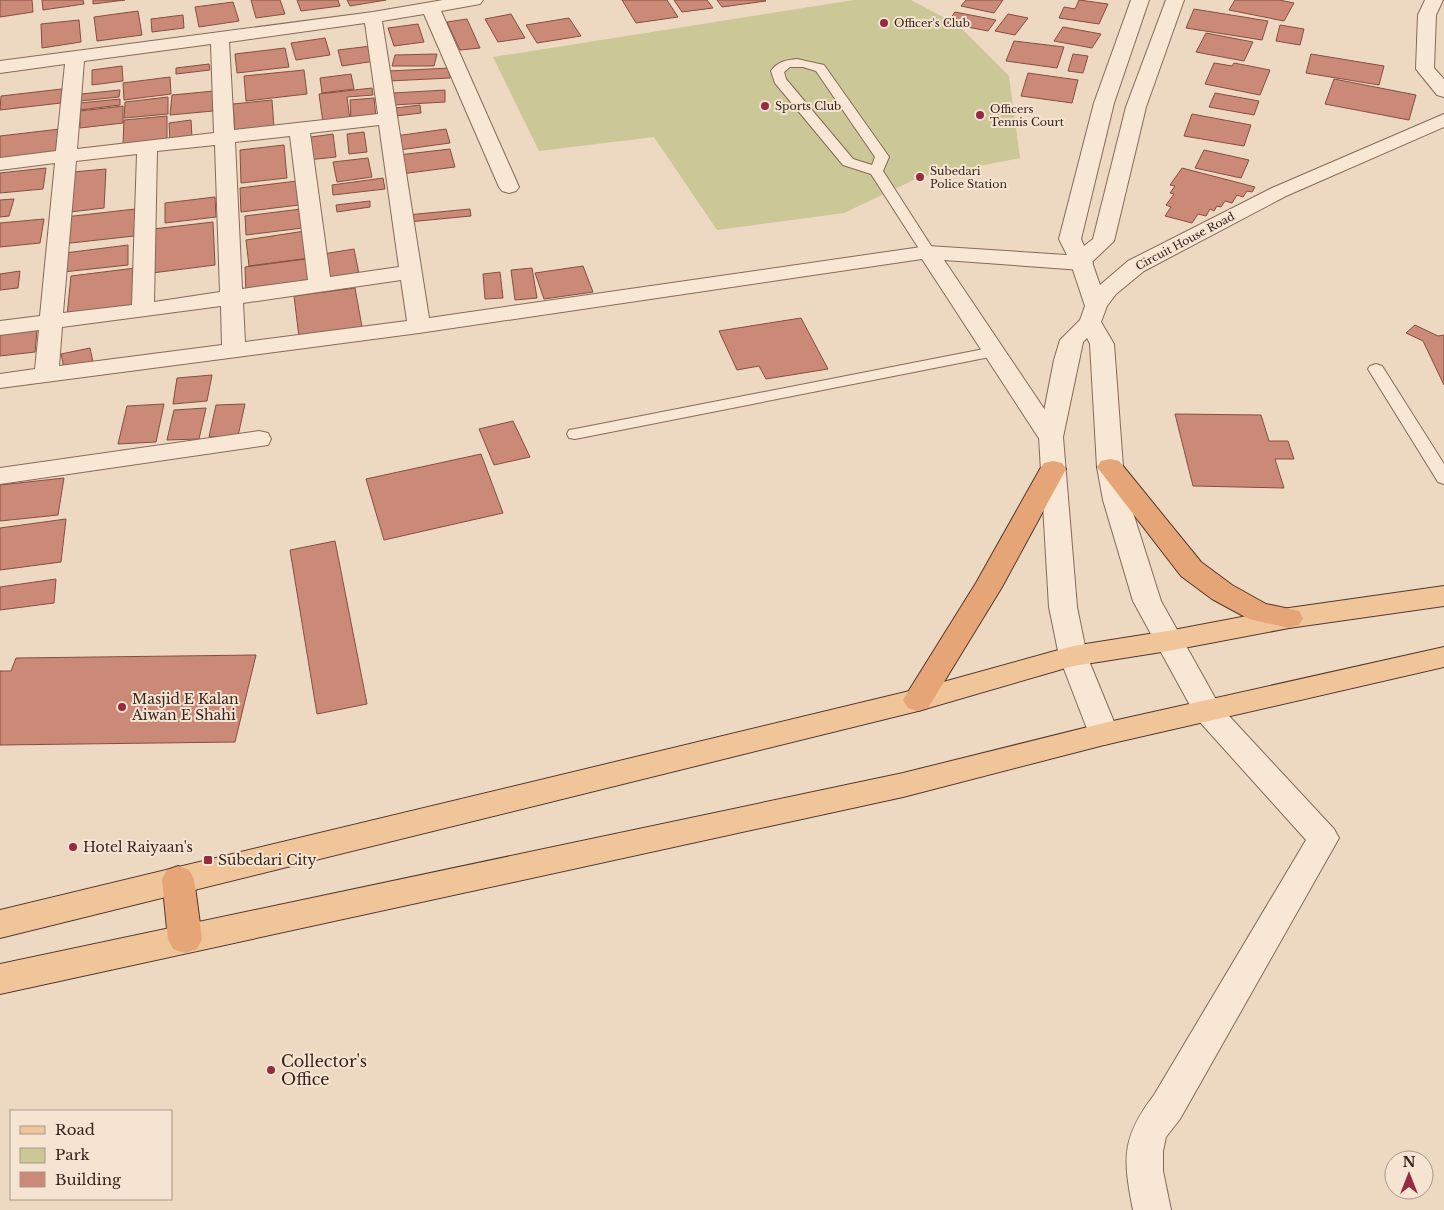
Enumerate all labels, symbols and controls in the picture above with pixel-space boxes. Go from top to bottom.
place label: Officer's Club [894,16,970,30]
marker: Officer's Club [878,17,890,29]
place label: Sports Club [775,99,841,113]
marker: Sports Club [759,100,771,112]
place label: Officers Tennis Court [990,102,1065,129]
marker: Officers Tennis Court [974,109,986,121]
place label: Subedari Police Station [930,164,1007,191]
marker: Subedari Police Station [914,171,926,183]
street label: Circuit House Road [1133,209,1237,273]
place label: Masjid E Kalan Aiwan E Shahi [131,690,239,724]
marker: Masjid E Kalan Aiwan E Shahi [116,701,128,713]
place label: Hotel Raiyaan's [83,838,193,856]
marker: Hotel Raiyaan's [67,841,79,853]
place label: Subedari City [218,851,317,869]
marker: Subedari City [202,854,214,866]
place label: Collector's Office [281,1051,367,1089]
marker: Collector's Office [265,1064,277,1076]
legend [10,1110,172,1200]
text: Road [55,1120,95,1139]
text: Park [55,1145,91,1164]
north arrow [1384,1150,1434,1200]
text: N [1402,1153,1416,1171]
text: Building [55,1170,122,1189]

